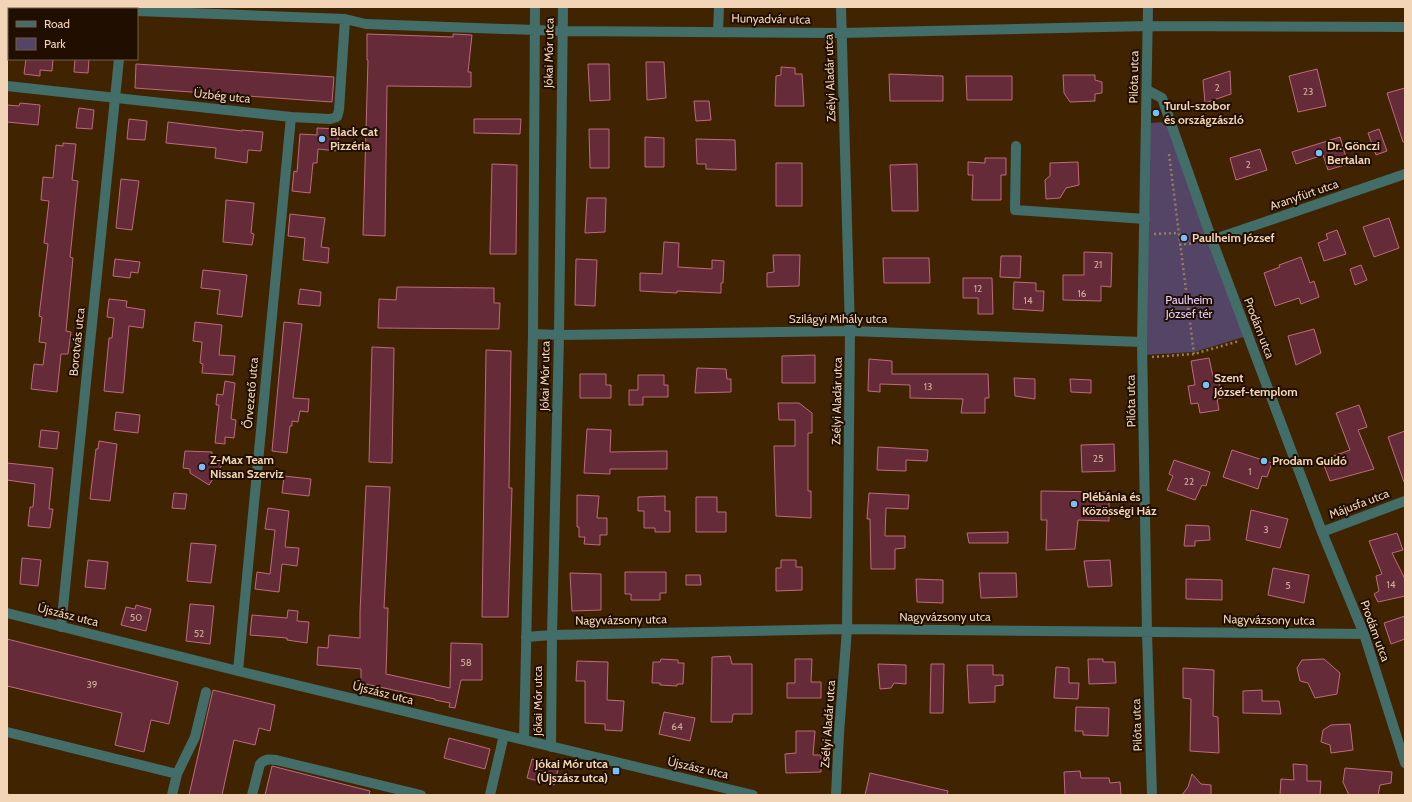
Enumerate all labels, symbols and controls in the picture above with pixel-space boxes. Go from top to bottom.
legend [8,8,138,60]
street label: Hunyadvár utca [731,10,811,27]
text: Road [44,16,70,31]
street label: Jókai Mór utca [540,18,557,89]
street label: Zsélyi Aladár utca [820,34,839,122]
text: Park [44,36,66,51]
street label: Pilóta utca [1126,50,1141,103]
house number: 2 [1214,81,1220,94]
street label: Üzbég utca [193,85,252,106]
house number: 23 [1303,85,1313,98]
place label: Turul-szobor és országzászló [1164,98,1244,127]
marker: Turul-szobor és országzászló [1151,108,1161,118]
place label: Black Cat Pizzéria [330,124,378,153]
marker: Black Cat Pizzéria [317,134,327,144]
place label: Dr. Gönczi Bertalan [1327,138,1380,167]
marker: Dr. Gönczi Bertalan [1314,148,1324,158]
house number: 2 [1245,158,1251,171]
street label: Aranyfürt utca [1267,176,1340,213]
place label: Paulheim József [1192,230,1274,245]
marker: Paulheim József [1179,233,1189,243]
house number: 21 [1094,258,1102,271]
house number: 12 [974,282,982,295]
house number: 16 [1078,287,1087,300]
park label: Paulheim József tér [1165,292,1213,321]
house number: 14 [1023,294,1033,307]
street label: Prodám utca [1241,295,1278,361]
street label: Borotvás utca [65,307,88,377]
street label: Szilágyi Mihály utca [789,311,887,326]
street label: Jókai Mór utca [536,341,553,412]
street label: Őrvezető utca [240,356,261,429]
street label: Zsélyi Aladár utca [828,357,845,445]
place label: Szent József-templom [1213,370,1298,399]
street label: Pilóta utca [1123,374,1138,427]
house number: 13 [924,380,932,393]
marker: Szent József-templom [1201,380,1211,390]
place label: Z-Max Team Nissan Szerviz [210,452,284,481]
house number: 25 [1093,452,1103,465]
place label: Prodam Guidó [1272,453,1347,468]
marker: Prodam Guidó [1259,456,1269,466]
marker: Z-Max Team Nissan Szerviz [197,462,207,472]
house number: 1 [1248,465,1252,478]
house number: 22 [1184,475,1194,488]
street label: Májusfa utca [1327,485,1391,522]
place label: Plébánia és Közösségi Ház [1082,489,1157,518]
marker: Plébánia és Közösségi Ház [1069,499,1079,509]
house number: 3 [1263,523,1269,536]
house number: 14 [1386,578,1396,591]
house number: 5 [1285,579,1291,592]
street label: Prodám utca [1357,598,1394,664]
street label: Újszász utca [36,600,100,629]
street label: Nagyvázsony utca [899,609,991,624]
house number: 50 [130,611,142,624]
street label: Nagyvázsony utca [575,611,667,628]
street label: Nagyvázsony utca [1223,611,1315,628]
house number: 52 [194,627,204,640]
house number: 58 [460,656,472,669]
street label: Jókai Mór utca [530,666,545,737]
house number: 39 [86,678,98,691]
street label: Újszász utca [351,678,415,707]
street label: Zsélyi Aladár utca [817,679,838,768]
street label: Pilóta utca [1128,698,1145,752]
house number: 64 [671,720,683,733]
street label: Újszász utca [666,753,730,782]
place label: Jókai Mór utca (Újszász utca) [534,756,608,785]
marker: Jókai Mór utca (Újszász utca) [611,766,621,776]

